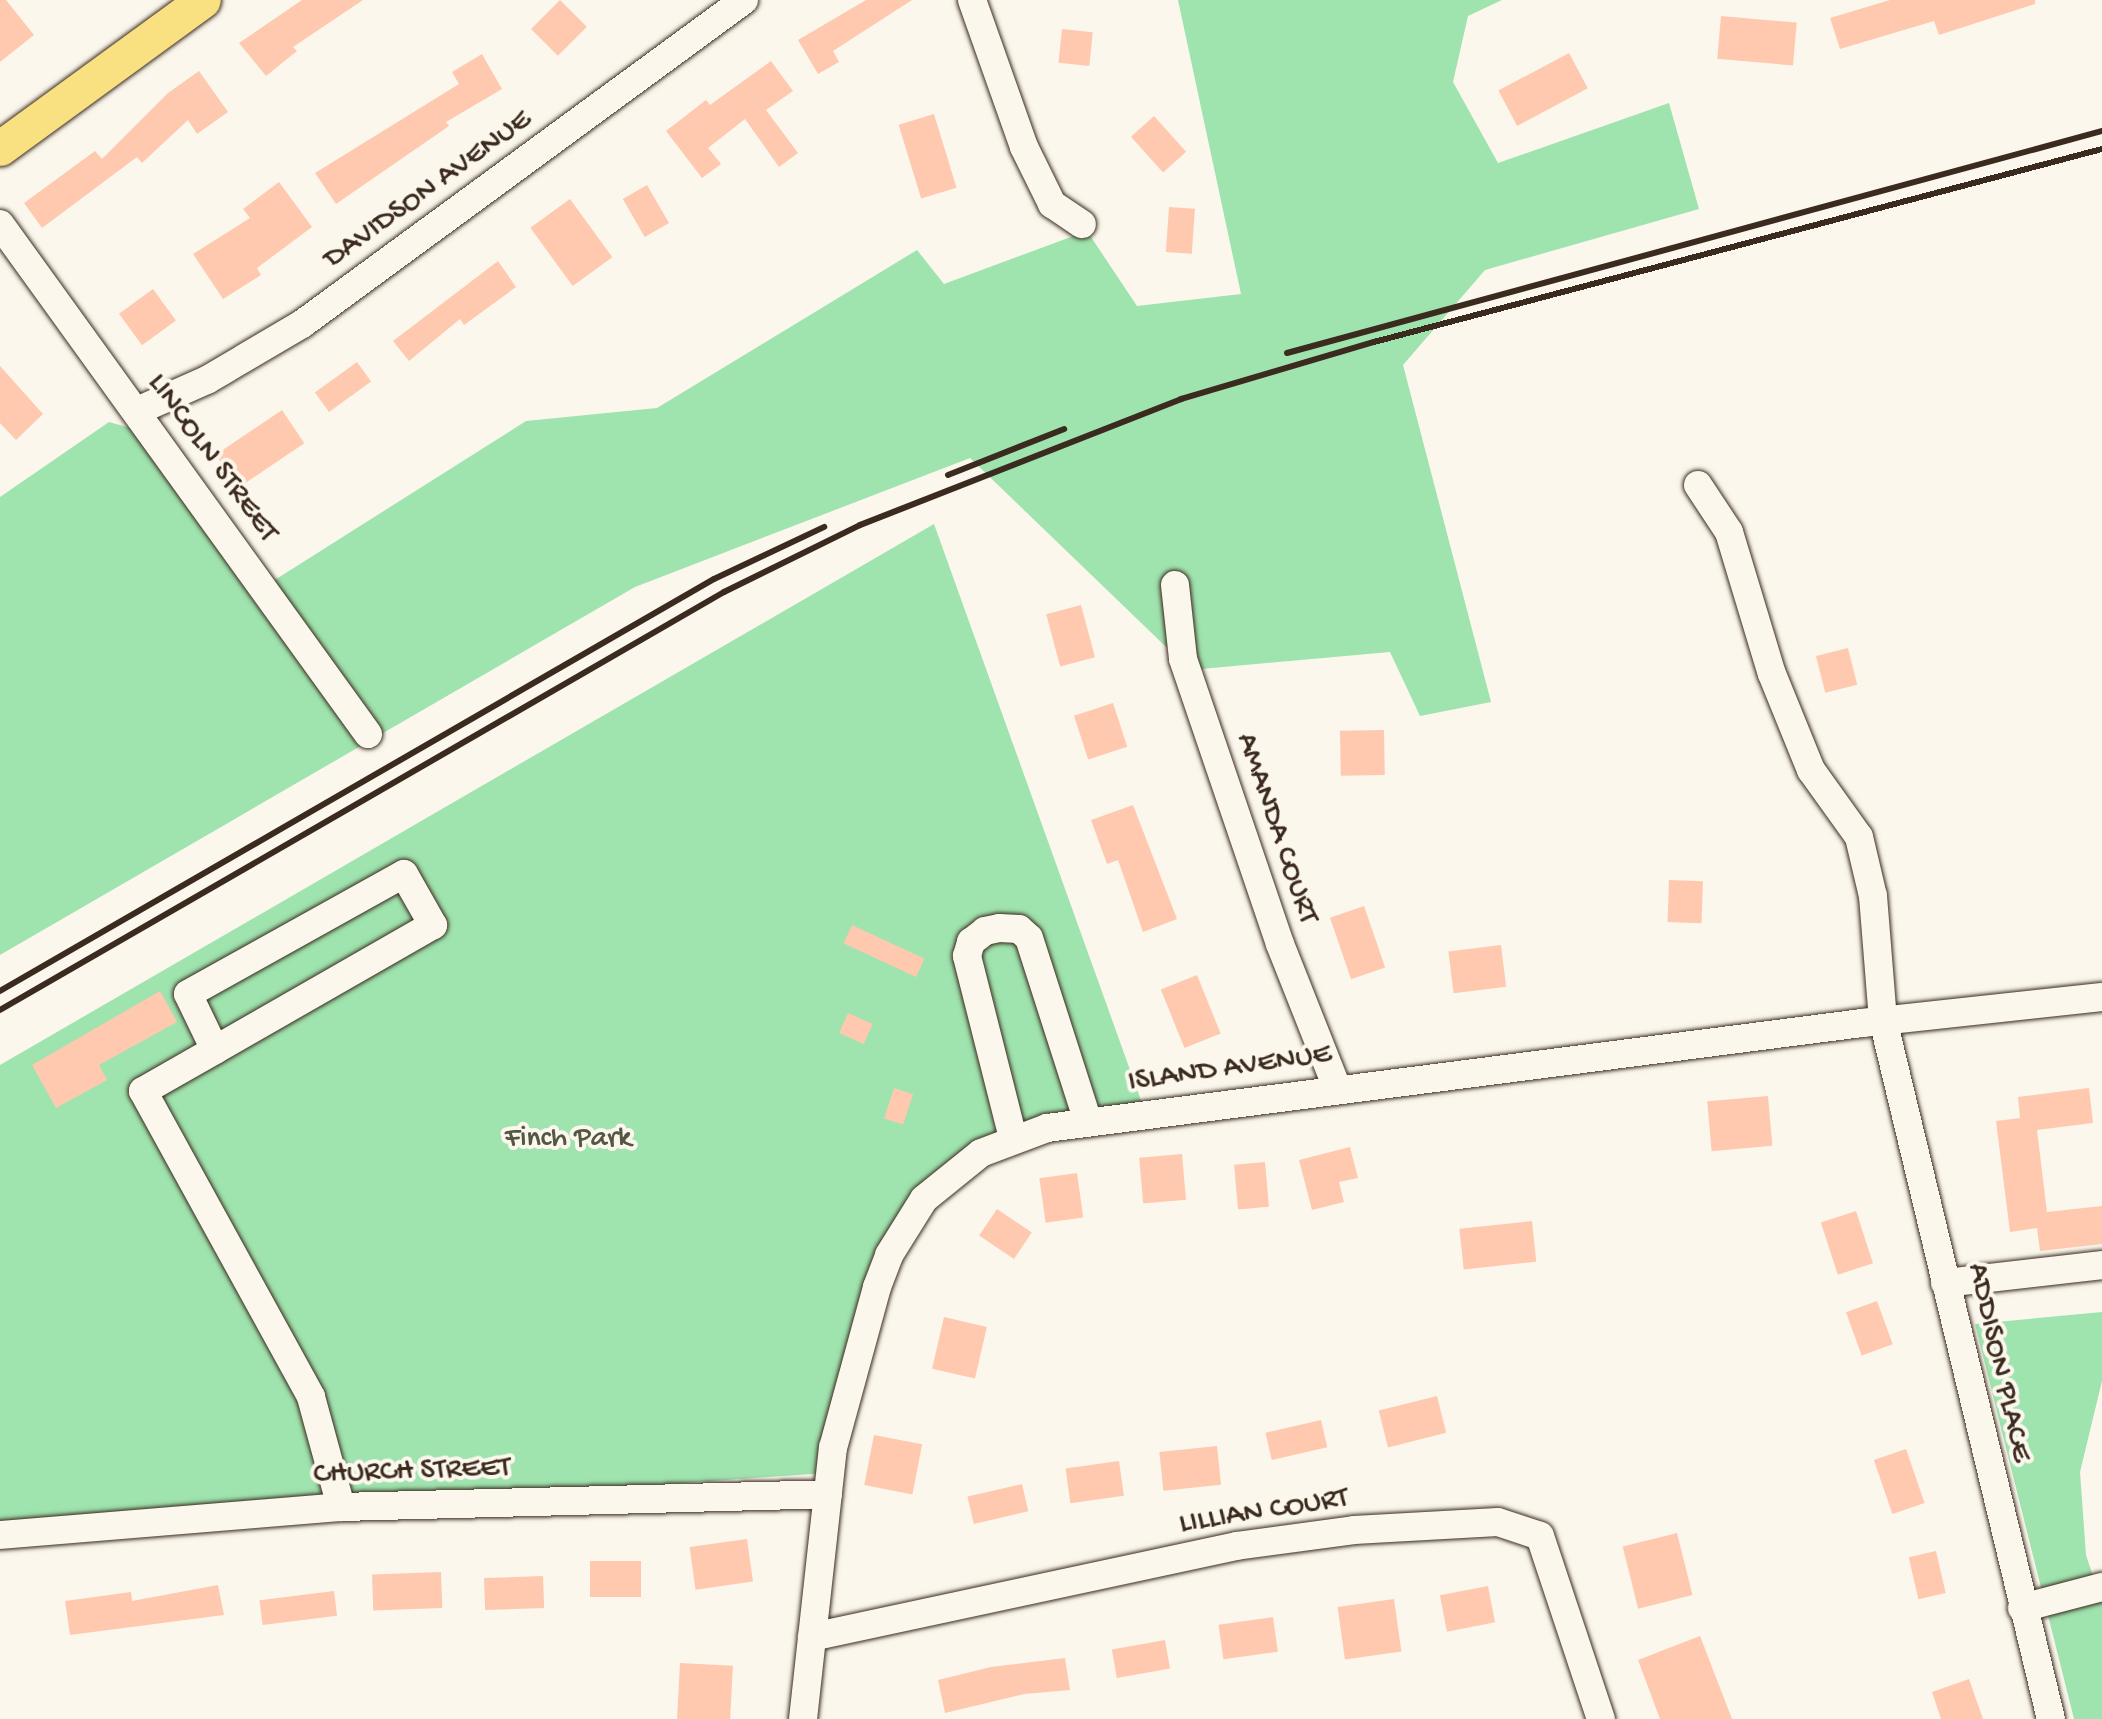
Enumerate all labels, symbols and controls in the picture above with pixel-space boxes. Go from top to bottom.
street label: DAVIDSON AVENUE [318,104,540,278]
street label: LINCOLN STREET [138,368,284,550]
street label: AMANDA COURT [1226,729,1324,929]
street label: ISLAND AVENUE [1126,1038,1334,1102]
park label: Finch Park [505,1122,631,1158]
street label: ADDISON PLACE [1957,1260,2037,1466]
street label: CHURCH STREET [313,1452,511,1494]
street label: LILLIAN COURT [1177,1482,1351,1544]

